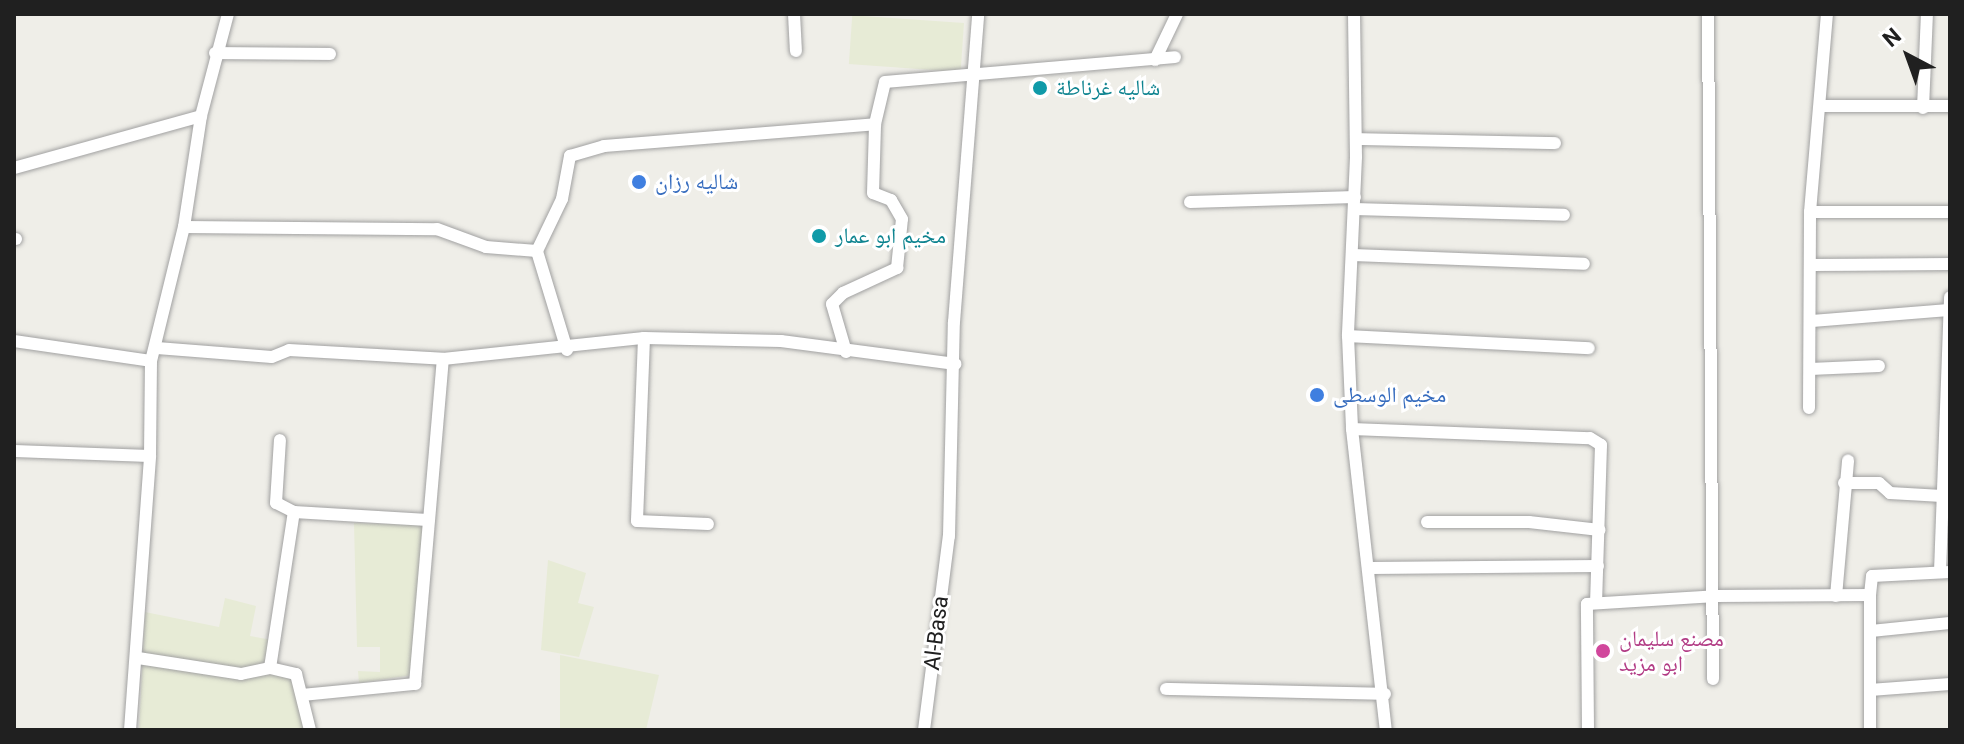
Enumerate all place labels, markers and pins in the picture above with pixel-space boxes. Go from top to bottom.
place label: شاليه غرناطة [1056,75,1160,101]
marker: شاليه غرناطة [1031,79,1049,97]
place label: شاليه رزان [655,169,738,195]
marker: شاليه رزان [630,173,648,191]
place label: مخيم ابو عمار [835,223,946,249]
marker: مخيم ابو عمار [810,227,828,245]
place label: مخيم الوسطى [1333,382,1446,408]
marker: مخيم الوسطى [1308,386,1326,404]
place label: مصنع سليمان ابو مزيد [1619,625,1724,676]
marker: مصنع سليمان ابو مزيد [1594,642,1612,660]

